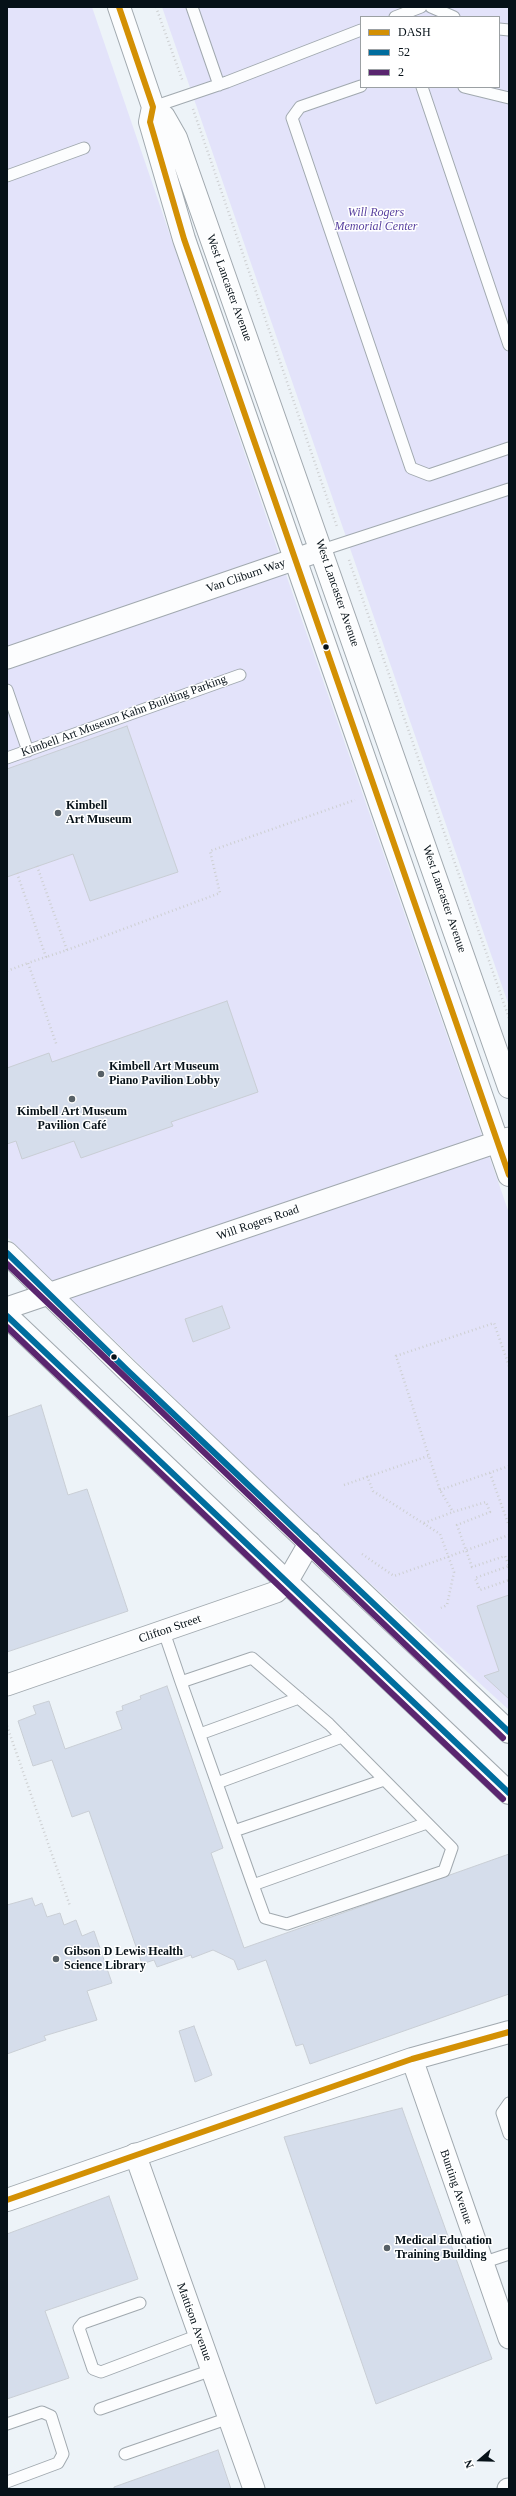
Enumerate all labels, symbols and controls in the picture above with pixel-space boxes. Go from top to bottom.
legend [360,16,500,88]
text: DASH [398,25,431,39]
text: 52 [398,45,410,59]
text: 2 [398,65,404,79]
park label: Will Rogers Memorial Center [335,206,417,234]
street label: West Lancaster Avenue [203,233,255,343]
street label: West Lancaster Avenue [312,537,362,649]
street label: Van Cliburn Way [204,556,288,596]
unlabelled marker [321,642,331,652]
street label: Kimbell Art Museum Kahn Building Parking [19,672,229,760]
place label: Kimbell Art Museum [66,799,132,827]
marker: Kimbell Art Museum [53,808,63,818]
street label: West Lancaster Avenue [419,843,469,955]
place label: Kimbell Art Museum Piano Pavilion Lobby [109,1060,220,1088]
marker: Kimbell Art Museum Piano Pavilion Lobby [96,1069,106,1079]
marker: Kimbell Art Museum Pavilion Café [67,1094,77,1104]
place label: Kimbell Art Museum Pavilion Café [17,1105,127,1133]
street label: Will Rogers Road [215,1202,301,1244]
unlabelled marker [109,1352,119,1362]
street label: Clifton Street [137,1612,203,1646]
place label: Gibson D Lewis Health Science Library [64,1945,183,1973]
marker: Gibson D Lewis Health Science Library [51,1954,61,1964]
street label: Bunting Avenue [436,2148,476,2226]
place label: Medical Education Training Building [395,2234,492,2262]
marker: Medical Education Training Building [382,2243,392,2253]
street label: Mattison Avenue [173,2281,215,2363]
north arrow [460,2440,500,2480]
text: N [462,2458,476,2470]

